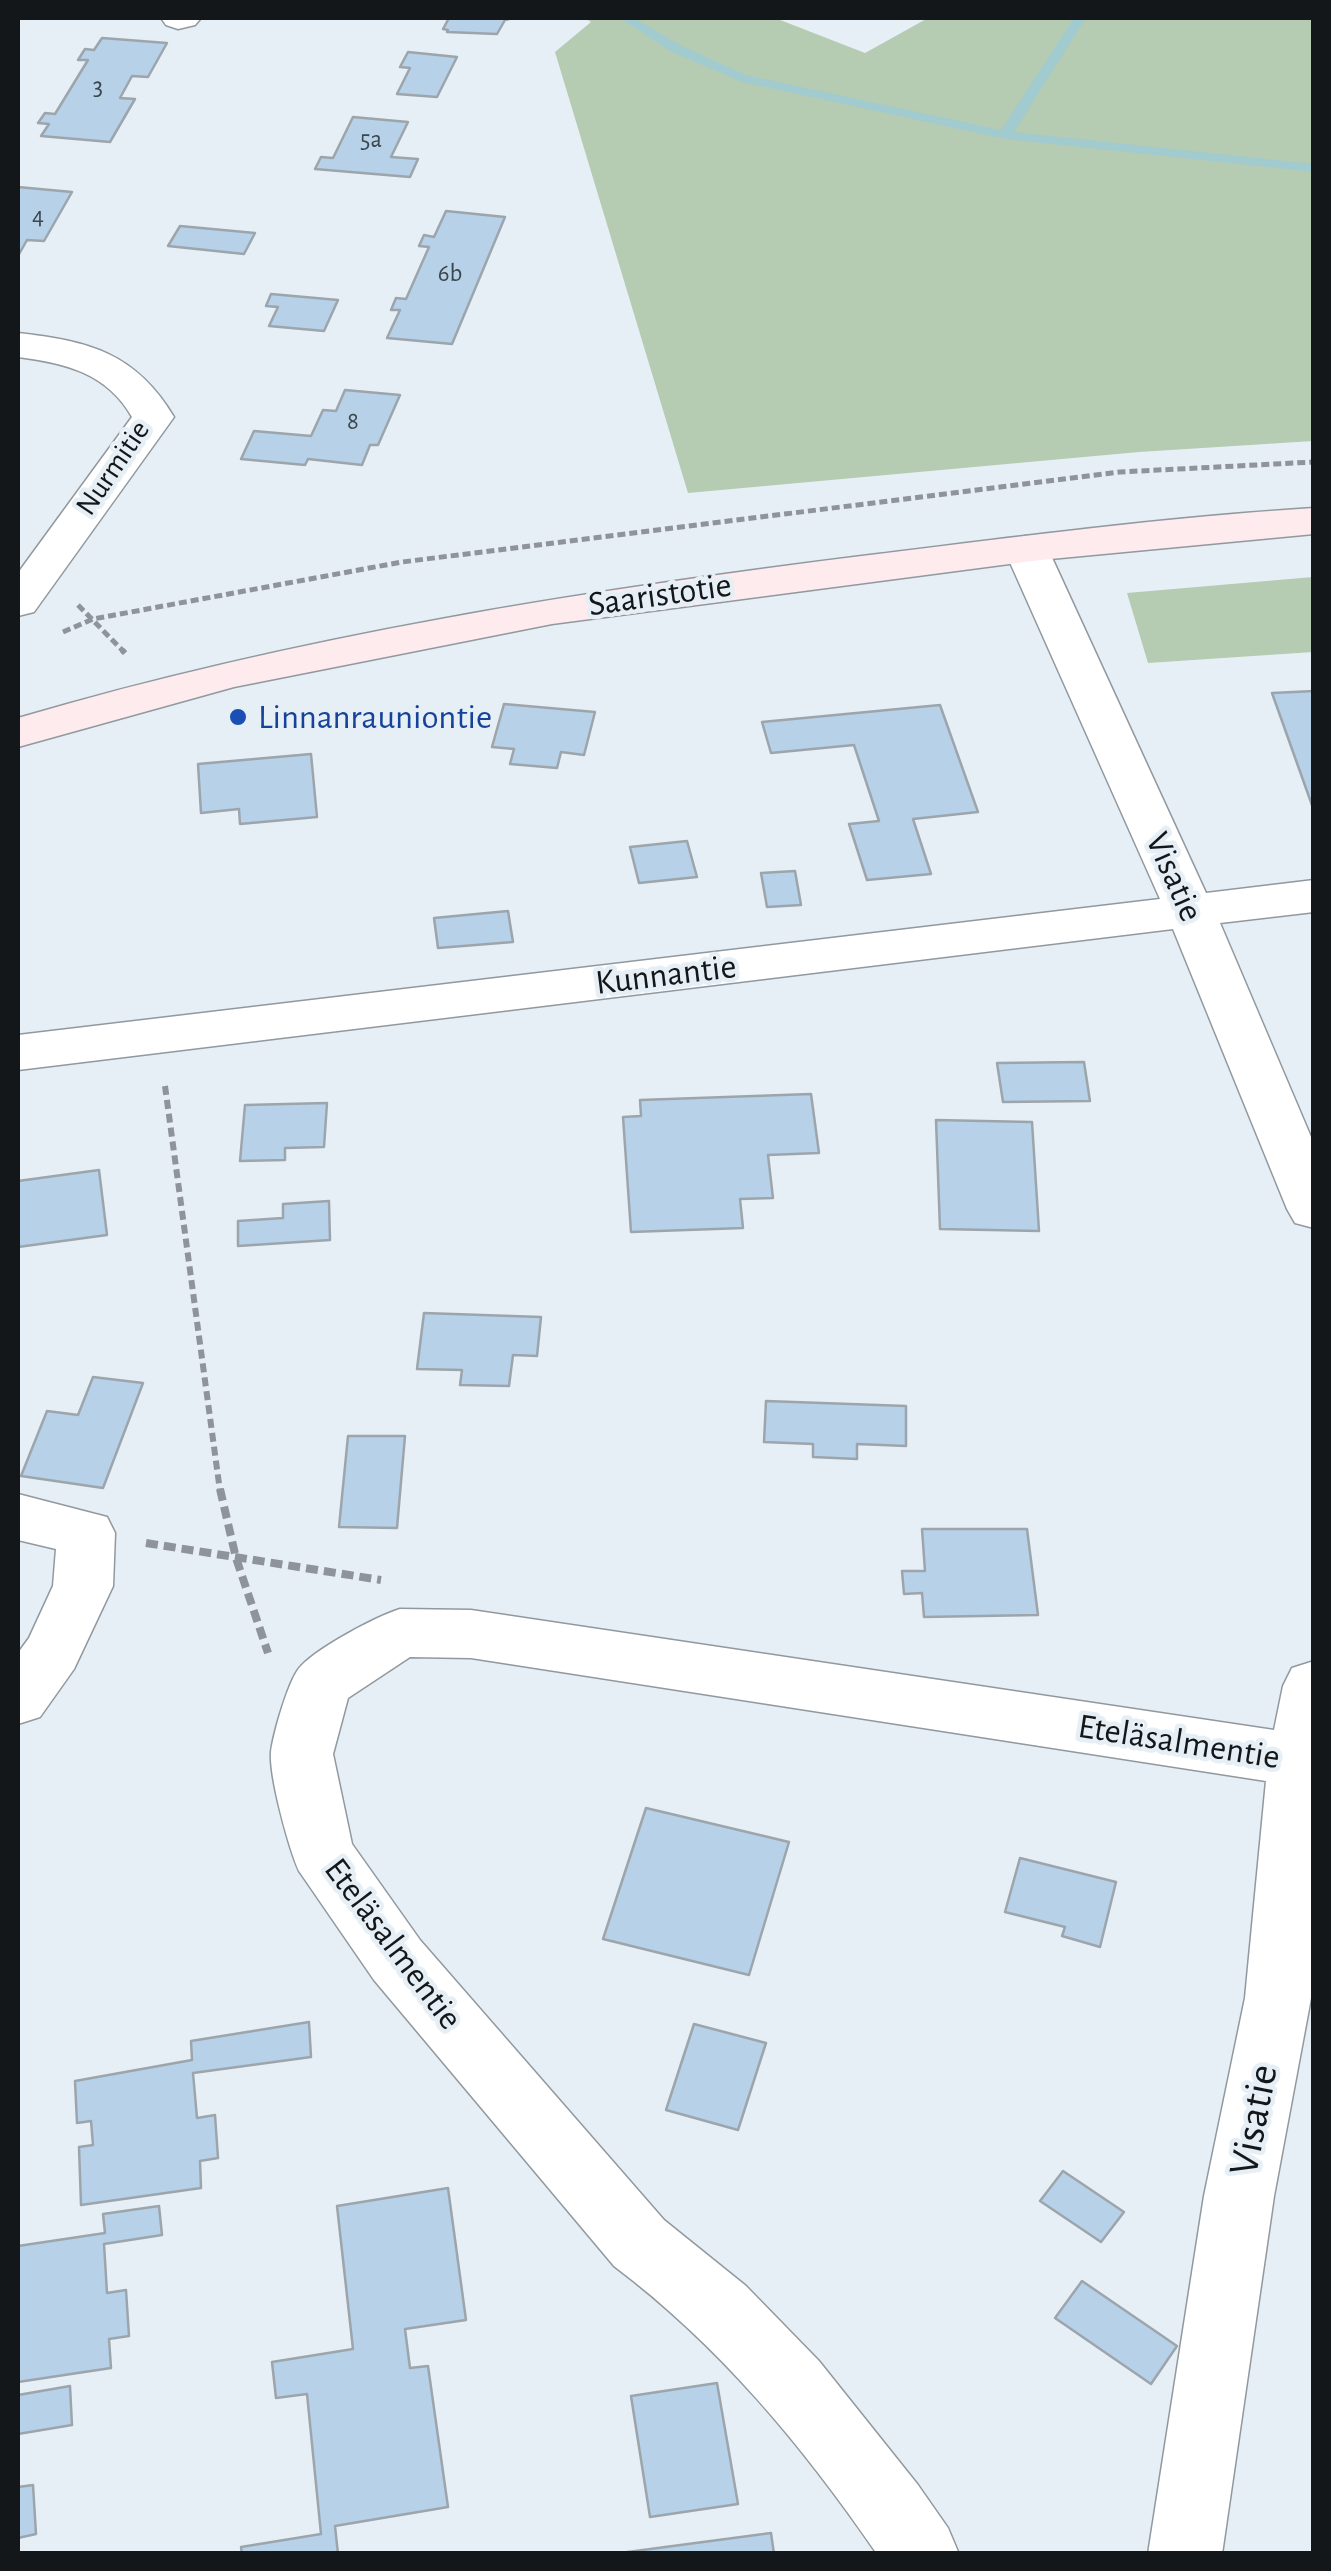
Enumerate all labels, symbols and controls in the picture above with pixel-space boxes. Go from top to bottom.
house number: 3 [93,72,103,102]
house number: 5a [360,124,382,154]
house number: 4 [32,201,44,231]
house number: 6b [438,258,462,288]
house number: 8 [347,406,359,436]
street label: Nurmitie [68,414,158,522]
street label: Saaristotie [586,564,734,626]
place label: Linnanrauniontie [258,696,492,738]
marker: Linnanrauniontie [227,706,249,728]
street label: Visatie [1136,826,1212,928]
street label: Kunnantie [593,946,739,1004]
street label: Eteläsalmentie [1075,1705,1283,1779]
street label: Eteläsalmentie [315,1850,471,2038]
street label: Visatie [1219,2060,1289,2180]

